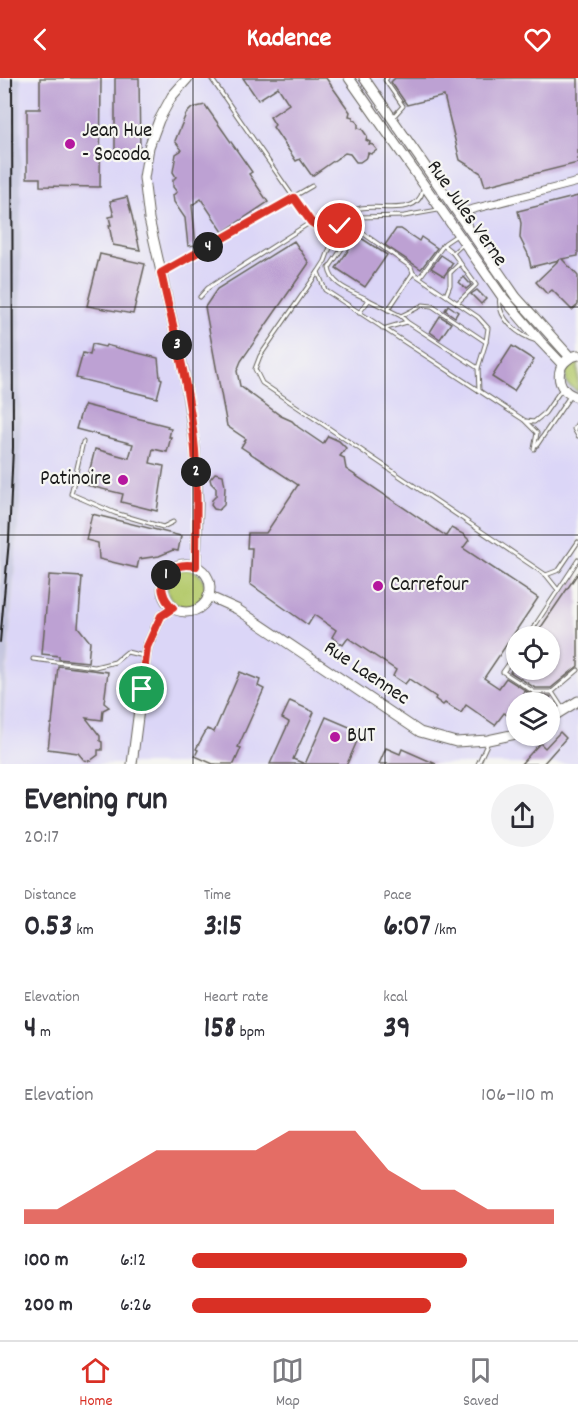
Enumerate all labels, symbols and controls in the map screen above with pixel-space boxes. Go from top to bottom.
text: Kadence [247,20,331,59]
icon: back [24,23,57,56]
icon: heart [521,23,554,56]
place label: Jean Hue - Socoda [82,117,152,171]
marker: Jean Hue - Socoda [63,137,77,151]
street label: Rue Jules Verne [418,155,514,273]
pin [314,200,365,251]
icon: check [323,209,356,242]
pin: 4 [193,232,223,262]
text: 4 [205,235,211,258]
pin: 3 [162,330,192,360]
text: 3 [173,333,181,356]
pin: 2 [181,457,211,487]
text: 2 [193,460,200,483]
place label: Patinoire [40,465,111,495]
marker: Patinoire [116,473,130,487]
pin: 1 [151,560,181,590]
text: 1 [164,563,168,586]
place label: Carrefour [390,571,469,601]
marker: Carrefour [371,579,385,593]
map controls [506,626,560,746]
button: locate [506,626,560,680]
street label: Rue Laennec [317,634,415,714]
pin [116,663,167,714]
icon: arrive [125,672,158,705]
button: layers [506,692,560,746]
place label: BUT [347,722,376,752]
marker: BUT [328,730,342,744]
text: Evening run [24,778,168,825]
button: share [491,784,554,847]
text: 20:17 [24,824,59,852]
text: Distance [24,884,76,907]
text: Time [204,884,231,907]
text: Pace [383,884,412,907]
text: 0.53 [24,907,73,950]
text: 3:15 [204,907,242,950]
text: 6:07 [383,907,431,950]
text: km [73,919,94,942]
text: /km [431,919,457,942]
text: Elevation [24,986,80,1009]
text: Heart rate [204,986,268,1009]
text: kcal [383,986,408,1009]
text: 4 [24,1009,36,1052]
text: 158 [204,1009,236,1052]
text: 39 [383,1009,410,1052]
text: m [36,1021,51,1044]
text: bpm [236,1021,265,1044]
text: Elevation [24,1082,94,1110]
text: 106–110 m [481,1082,554,1110]
text: 100 m [24,1247,69,1275]
text: 6:12 [120,1247,146,1275]
text: 200 m [24,1292,73,1320]
text: 6:26 [120,1292,152,1320]
tab: Home [79,1354,113,1413]
tab: Map [271,1354,304,1413]
tab: Saved [463,1354,499,1413]

